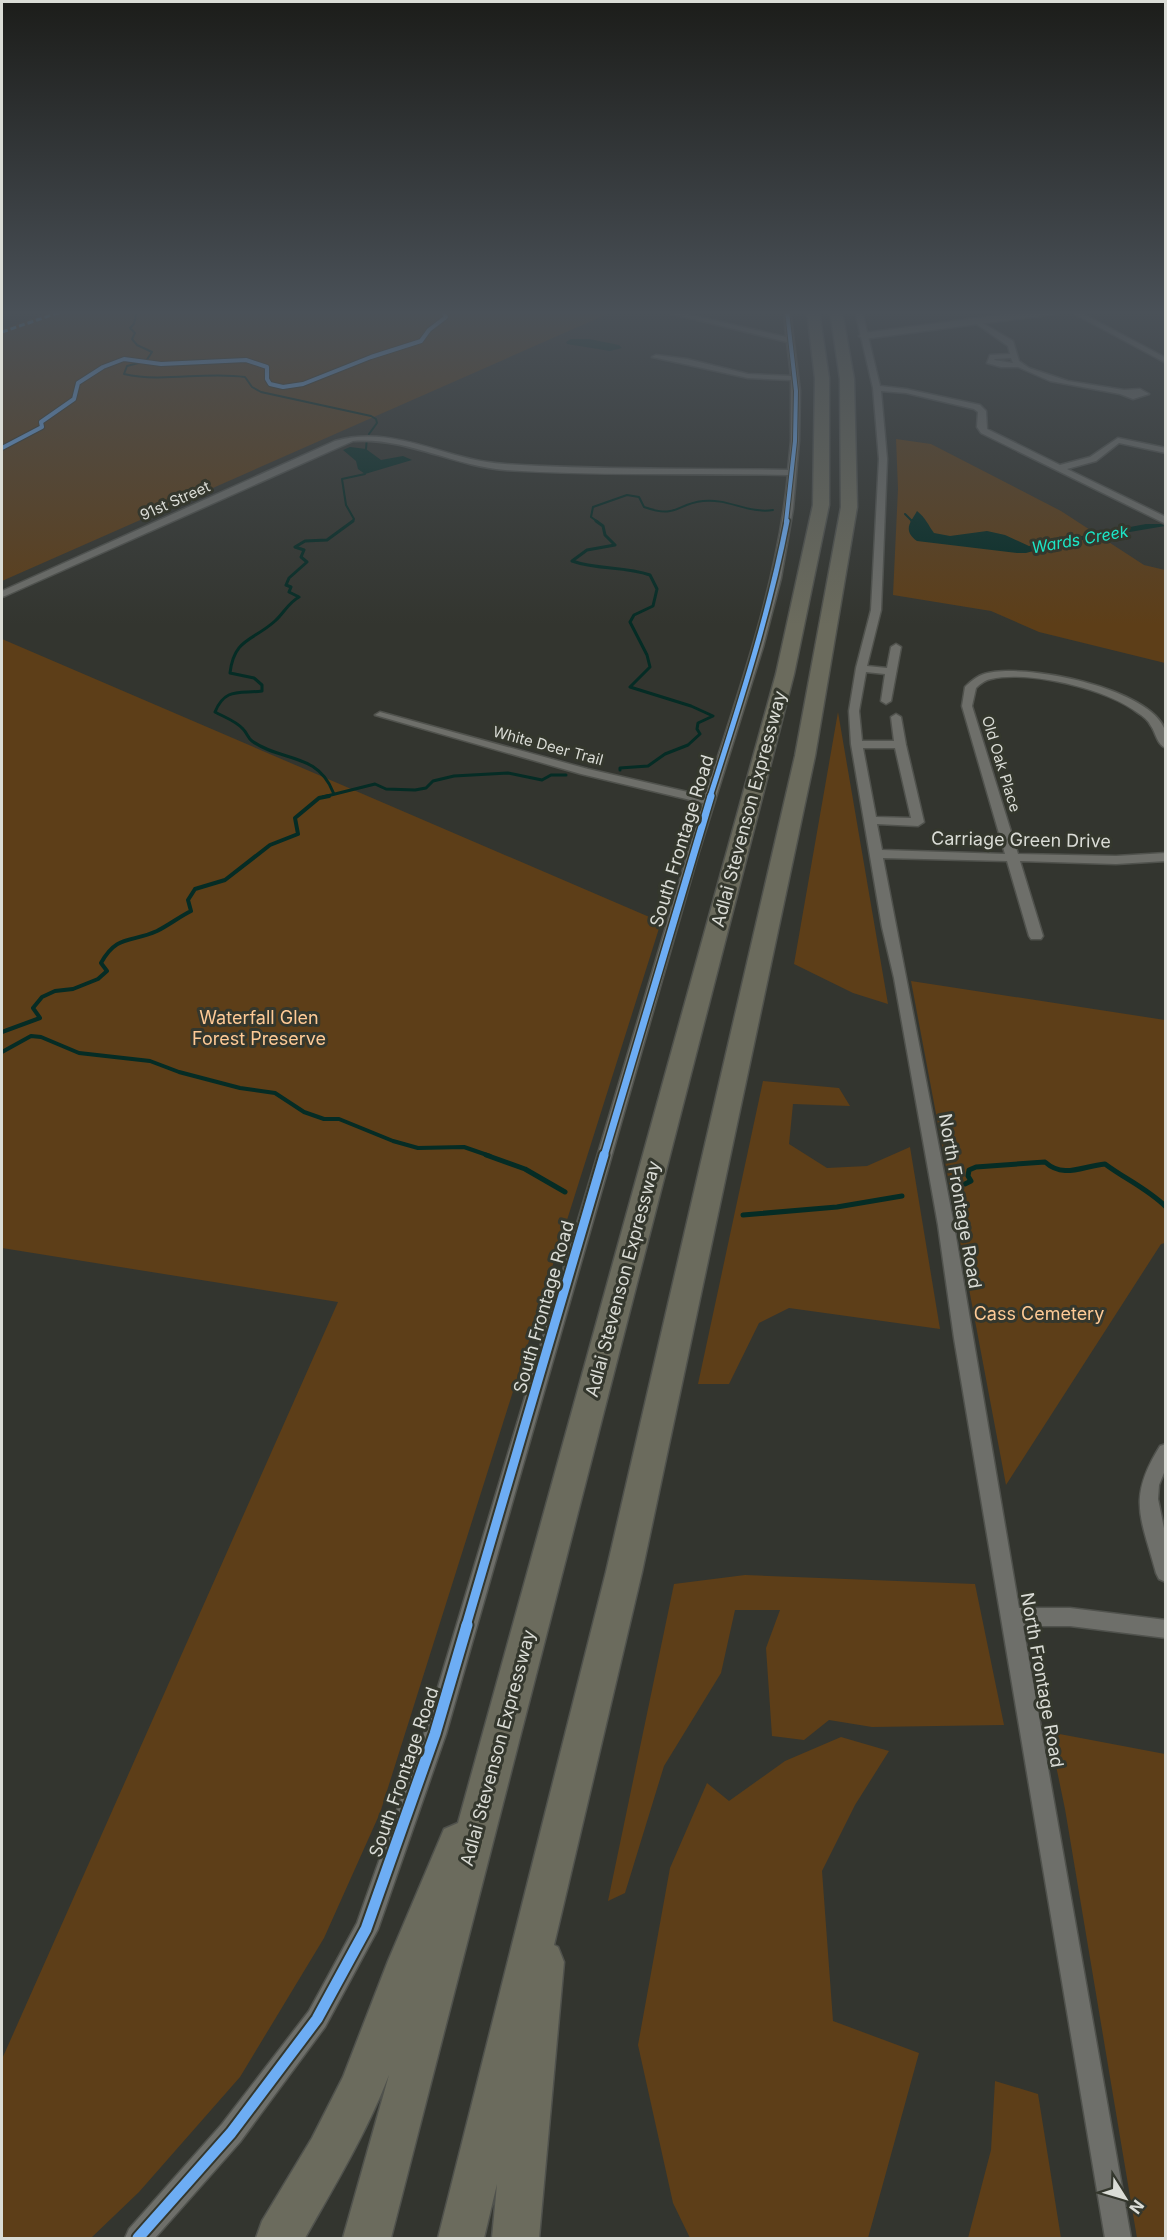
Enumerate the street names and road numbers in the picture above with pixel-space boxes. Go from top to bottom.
street label: 91st Street [137,477,213,524]
street label: Adlai Stevenson Expressway [707,688,790,929]
street label: Old Oak Place [978,713,1025,814]
street label: White Deer Trail [491,722,605,769]
street label: South Frontage Road [645,752,718,929]
street label: Carriage Green Drive [931,827,1111,852]
street label: North Frontage Road [935,1112,986,1290]
street label: Adlai Stevenson Expressway [581,1158,664,1399]
street label: South Frontage Road [509,1218,578,1396]
street label: North Frontage Road [1017,1591,1068,1769]
street label: Adlai Stevenson Expressway [456,1627,539,1868]
street label: South Frontage Road [365,1684,443,1860]

